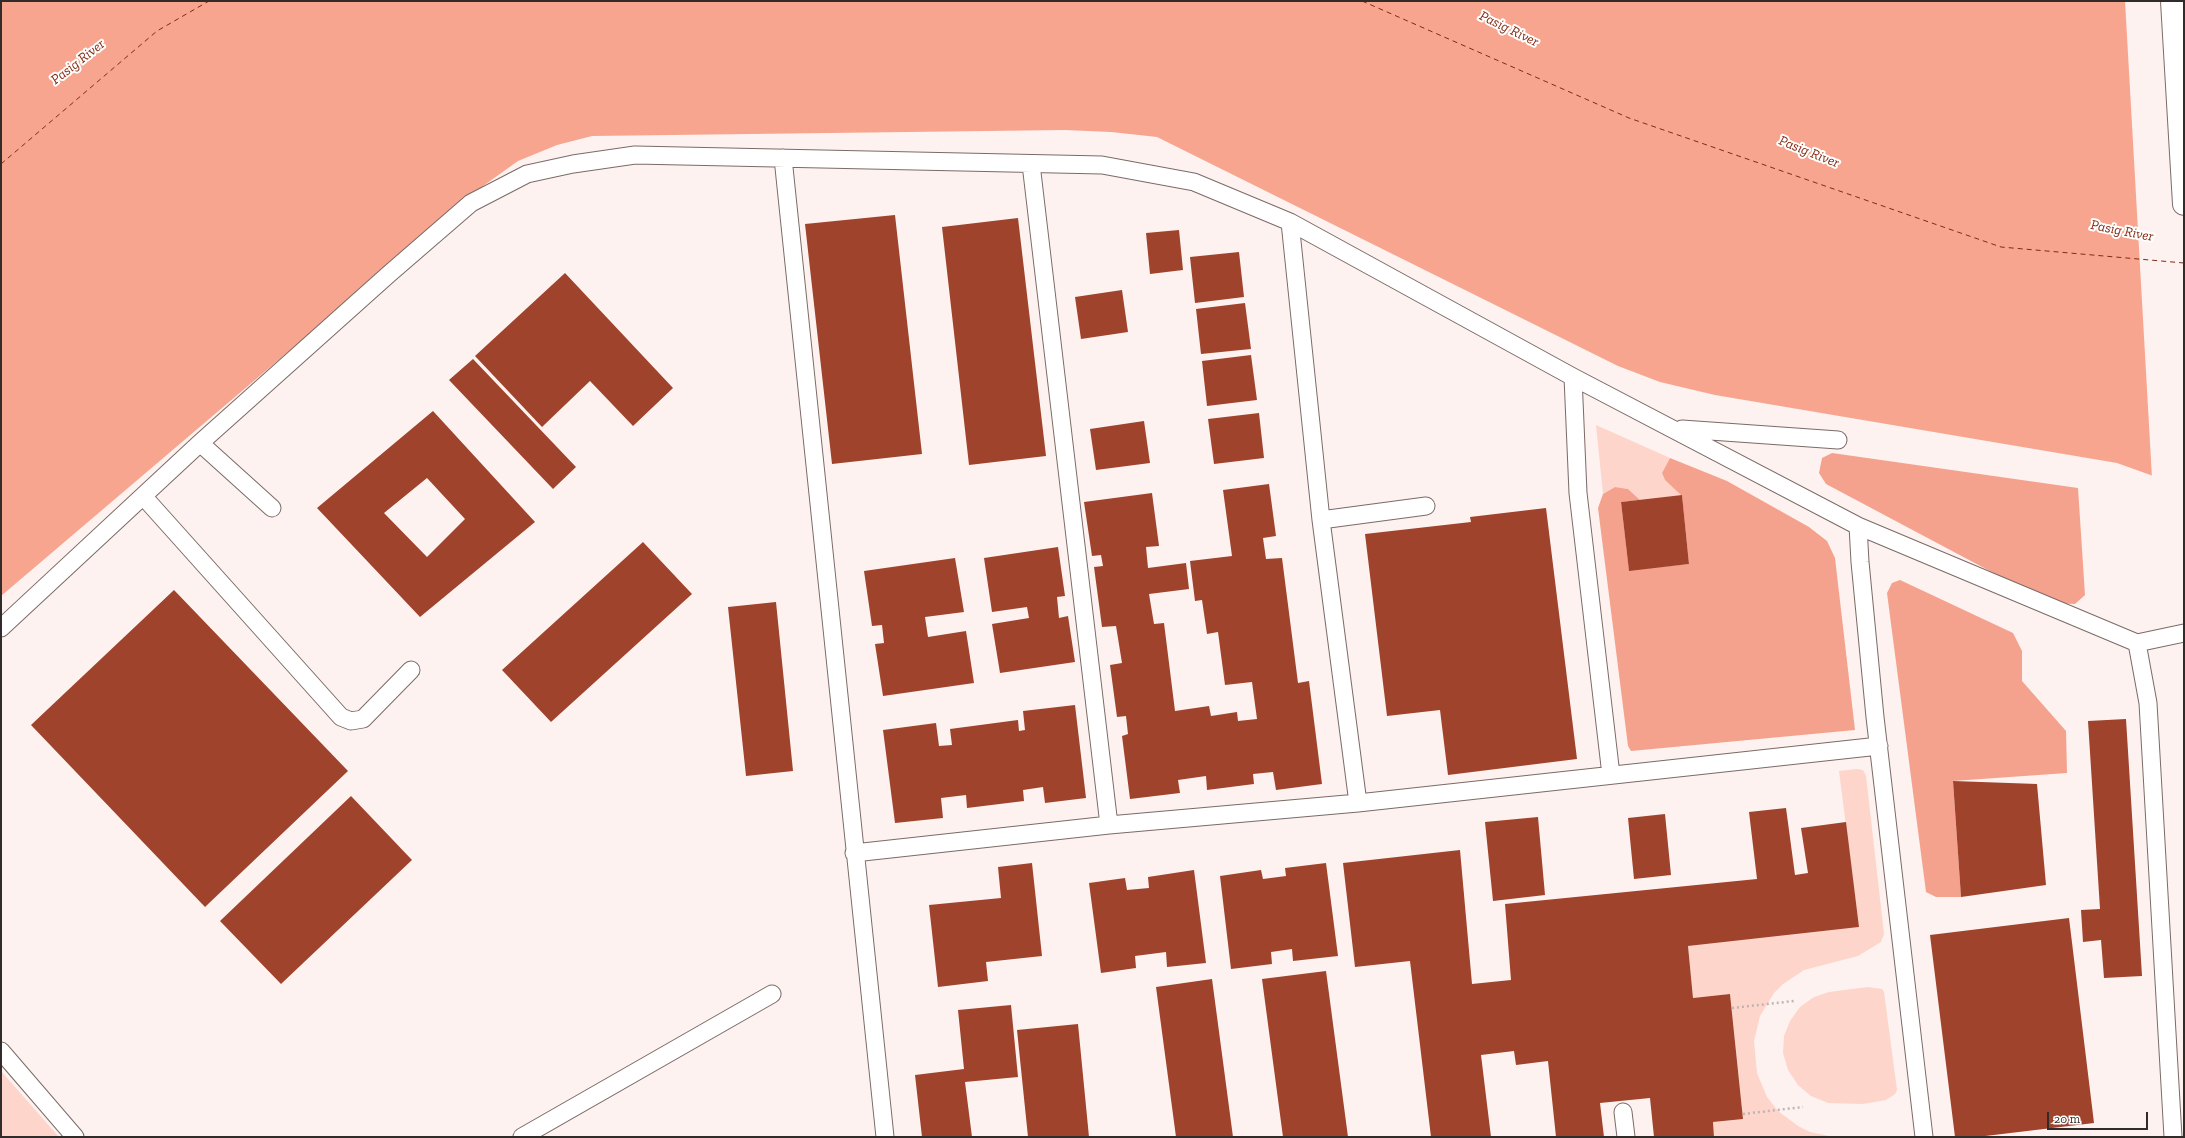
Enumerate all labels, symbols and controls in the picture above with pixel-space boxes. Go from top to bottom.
water label: Pasig River [1477,7,1541,51]
water label: Pasig River [48,36,108,88]
water label: Pasig River [1776,132,1842,172]
water label: Pasig River [2089,217,2155,245]
scale bar [2049,1104,2150,1130]
text: 20 m [2054,1112,2080,1126]

